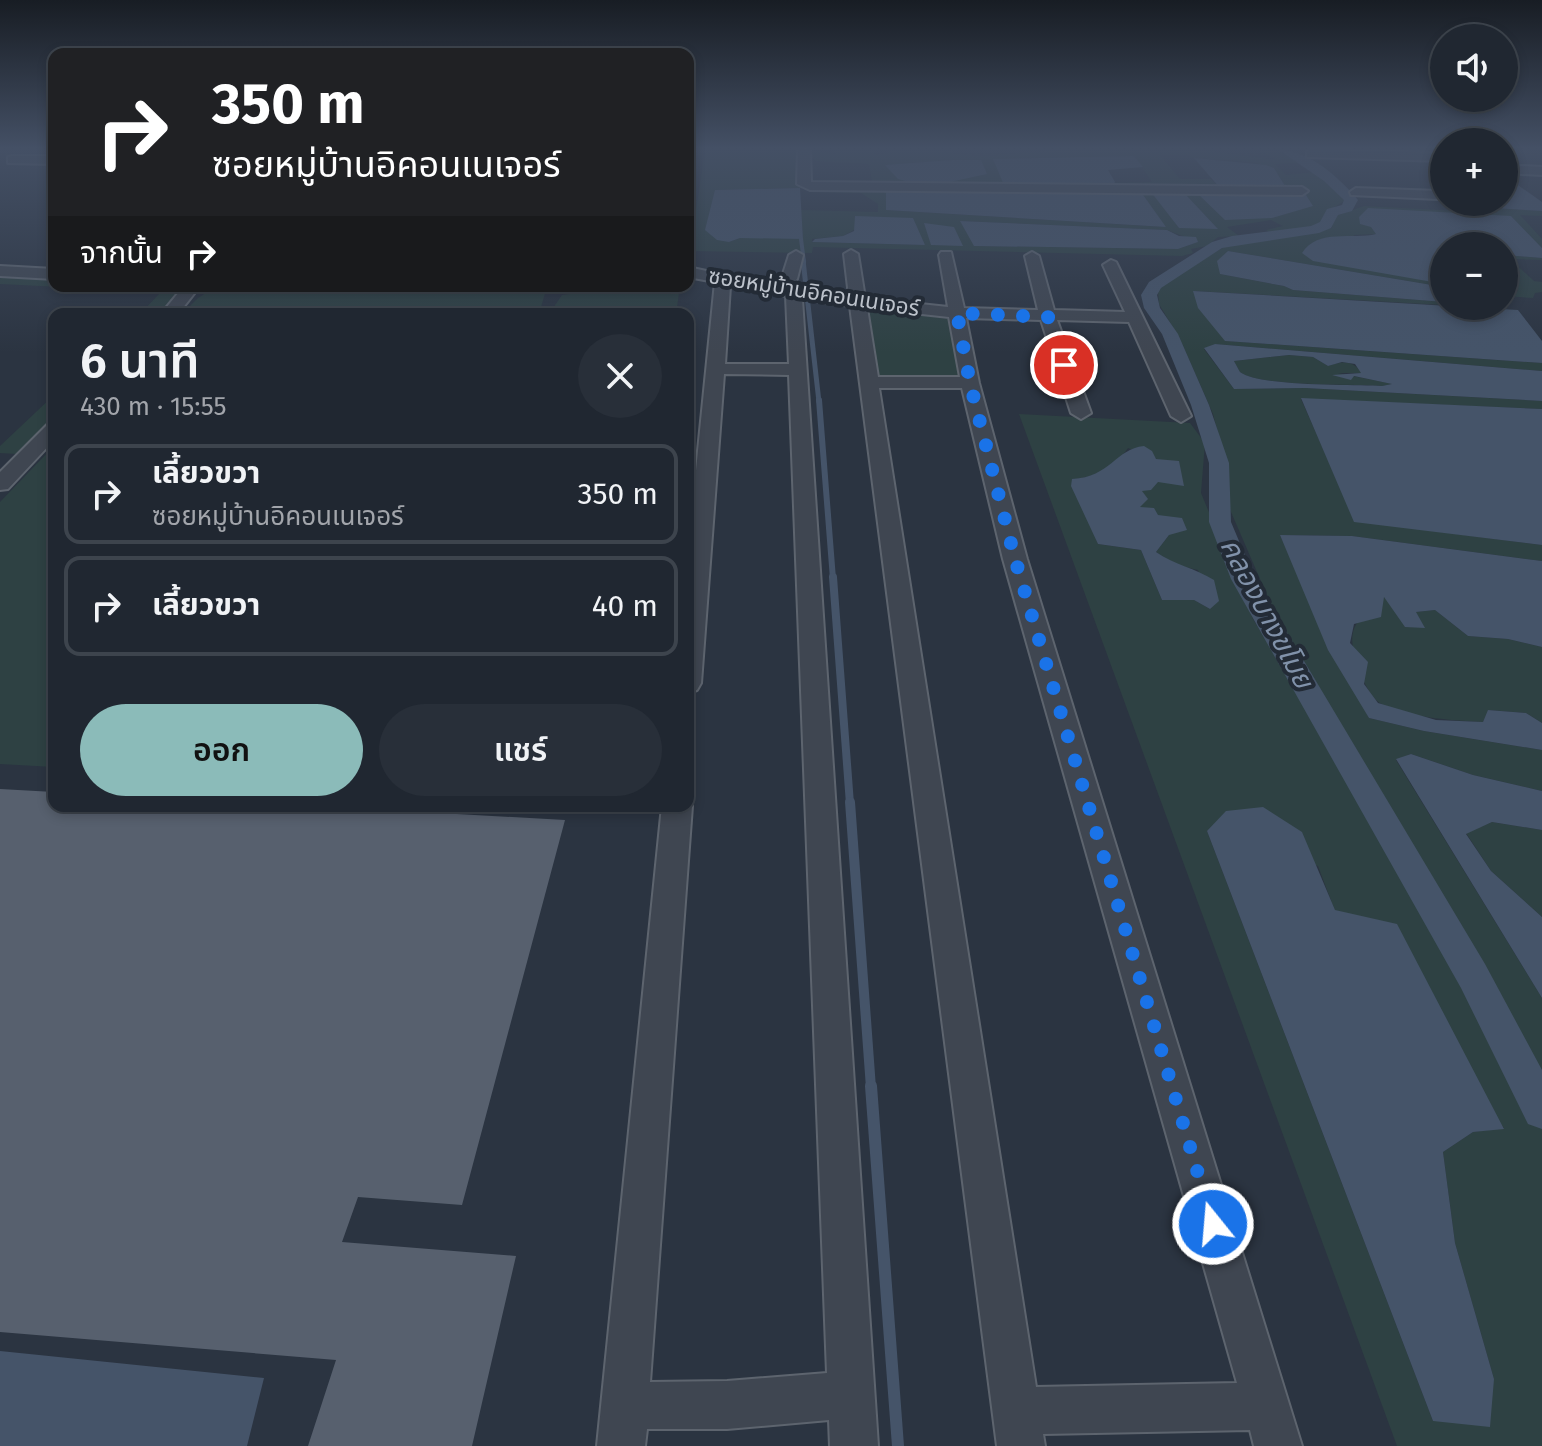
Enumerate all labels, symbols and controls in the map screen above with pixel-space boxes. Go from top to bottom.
map controls [1430,24,1518,320]
button: sound [1430,24,1518,112]
text: 350 m [212,71,365,138]
icon: right [80,80,184,184]
button: + [1430,128,1518,216]
text: ซอยหมู่บ้านอิคอนเนเจอร์ [212,143,561,187]
icon: right [179,232,223,276]
button: − [1430,232,1518,320]
text: จากนั้น [80,235,163,271]
street label: ซอยหมู่บ้านอิคอนเนเจอร์ [707,262,922,322]
pin [1030,331,1098,399]
text: 6 นาที [80,332,199,390]
button: close [578,334,662,418]
icon: arrive [1042,343,1086,387]
text: 430 m · 15:55 [80,391,227,422]
text: เลี้ยวขวา [152,455,260,491]
icon: right [84,472,128,516]
text: 350 m [578,476,658,512]
text: ซอยหมู่บ้านอิคอนเนเจอร์ [152,501,404,532]
water label: คลองบางขโมย [1214,532,1321,696]
icon: right [84,584,128,628]
text: เลี้ยวขวา [152,587,260,623]
text: 40 m [592,588,658,624]
button: ออก [80,704,363,796]
button: แชร์ [379,704,662,796]
position arrow [1171,1182,1255,1266]

